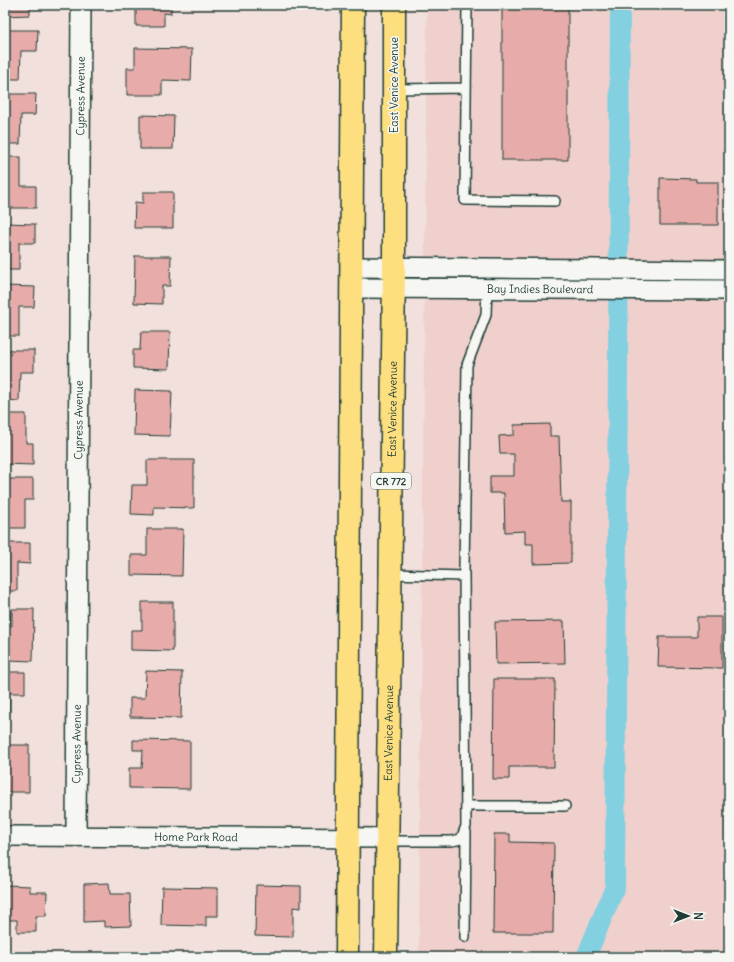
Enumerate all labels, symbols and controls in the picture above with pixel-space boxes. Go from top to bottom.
street label: East Venice Avenue [387,37,401,133]
street label: Cypress Avenue [73,56,88,136]
street label: Bay Indies Boulevard [487,282,594,296]
street label: East Venice Avenue [385,361,400,457]
street label: Cypress Avenue [71,380,86,460]
road number: CR 772 [371,473,411,489]
street label: East Venice Avenue [381,685,396,781]
street label: Cypress Avenue [69,704,84,784]
street label: Home Park Road [154,830,238,844]
north arrow [668,896,708,936]
text: N [691,912,705,920]

